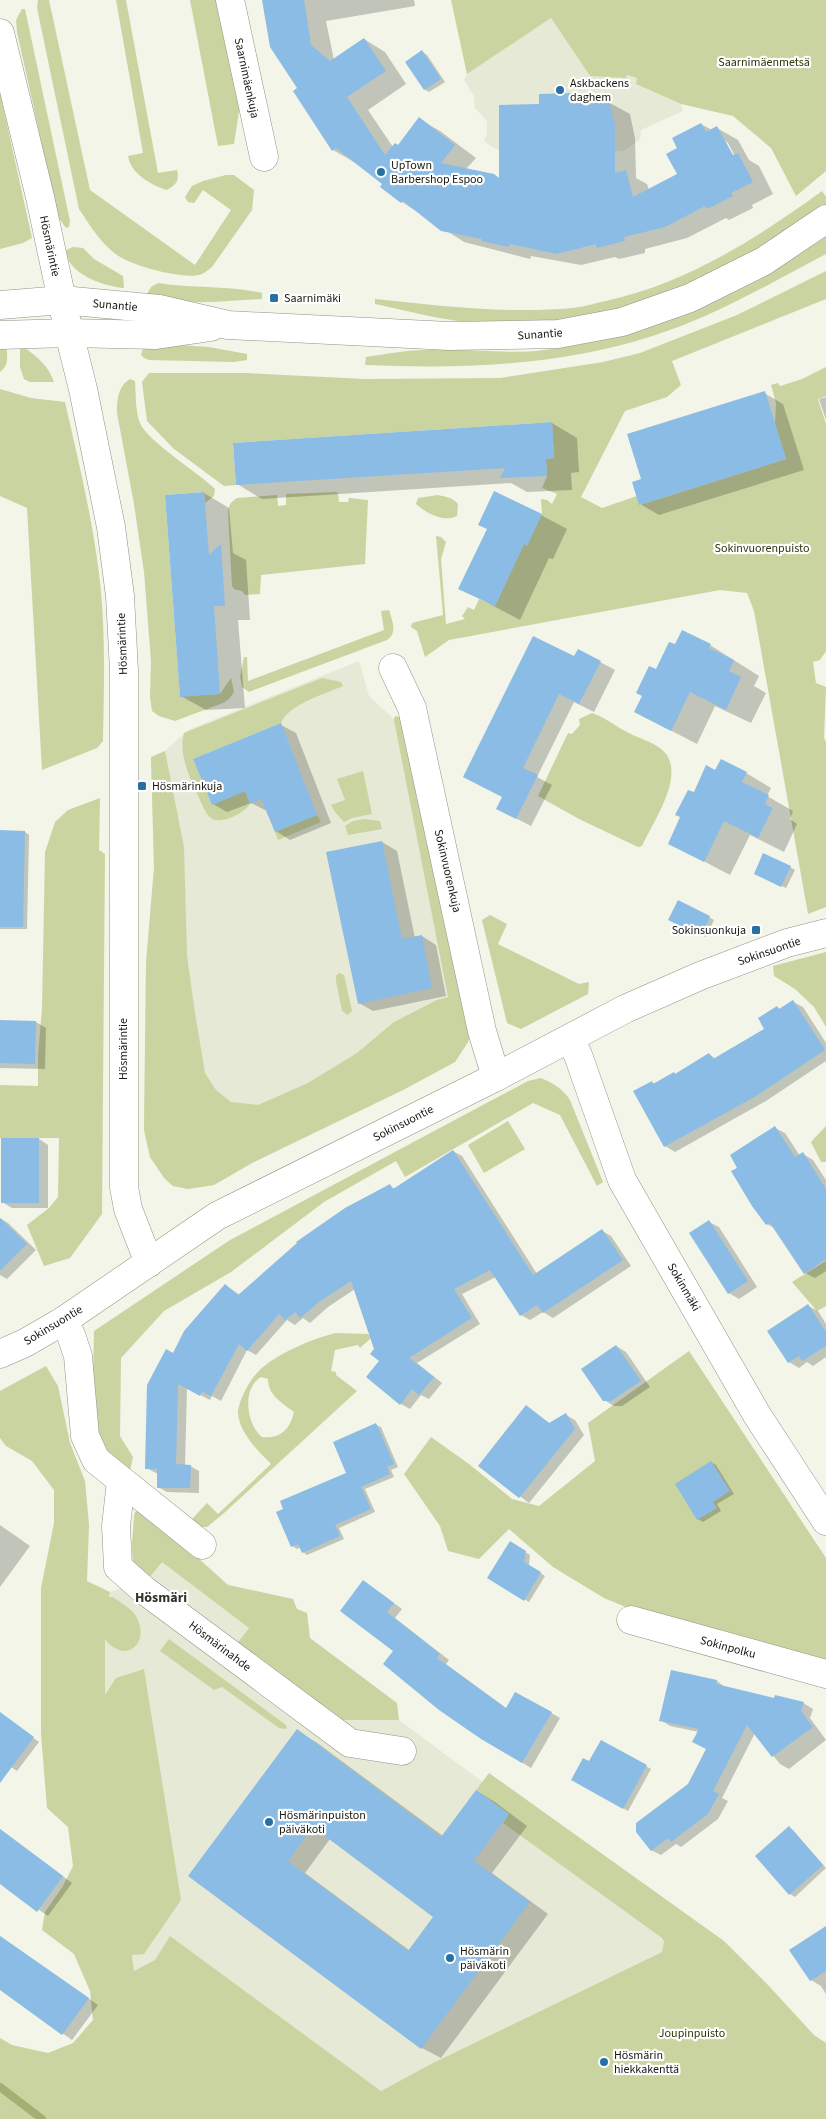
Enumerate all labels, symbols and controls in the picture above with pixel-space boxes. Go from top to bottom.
street label: Saarnimäenkuja [230,36,263,120]
park label: Saarnimäenmetsä [718,54,810,71]
place label: Askbackens daghem [570,75,629,106]
marker: Askbackens daghem [554,84,566,96]
place label: UpTown Barbershop Espoo [391,157,483,188]
marker: UpTown Barbershop Espoo [375,166,387,178]
street label: Hösmärintie [35,214,64,278]
place label: Saarnimäki [284,290,341,307]
marker: Saarnimäki [268,292,280,304]
street label: Sunantie [92,295,138,316]
street label: Sunantie [517,324,563,345]
park label: Sokinvuorenpuisto [715,540,809,557]
street label: Hösmärintie [113,613,132,675]
place label: Hösmärinkuja [152,778,222,795]
marker: Hösmärinkuja [136,780,148,792]
street label: Sokinvuorenkuja [430,828,465,914]
place label: Sokinsuonkuja [672,922,746,939]
marker: Sokinsuonkuja [750,924,762,936]
street label: Sokinsuontie [735,933,803,970]
street label: Hösmärintie [115,1018,132,1080]
street label: Sokinsuontie [370,1101,437,1146]
street label: Sokinmäki [663,1260,704,1315]
street label: Sokinsuontie [21,1301,86,1350]
district label: Hösmäri [135,1588,187,1608]
street label: Hösmärinahde [185,1617,254,1676]
street label: Sokinpolku [698,1632,758,1663]
place label: Hösmärinpuiston päiväkoti [279,1807,366,1838]
marker: Hösmärinpuiston päiväkoti [263,1816,275,1828]
place label: Hösmärin päiväkoti [460,1943,509,1974]
marker: Hösmärin päiväkoti [444,1952,456,1964]
park label: Joupinpuisto [659,2025,725,2042]
place label: Hösmärin hiekkakenttä [614,2047,679,2078]
marker: Hösmärin hiekkakenttä [598,2056,610,2068]

